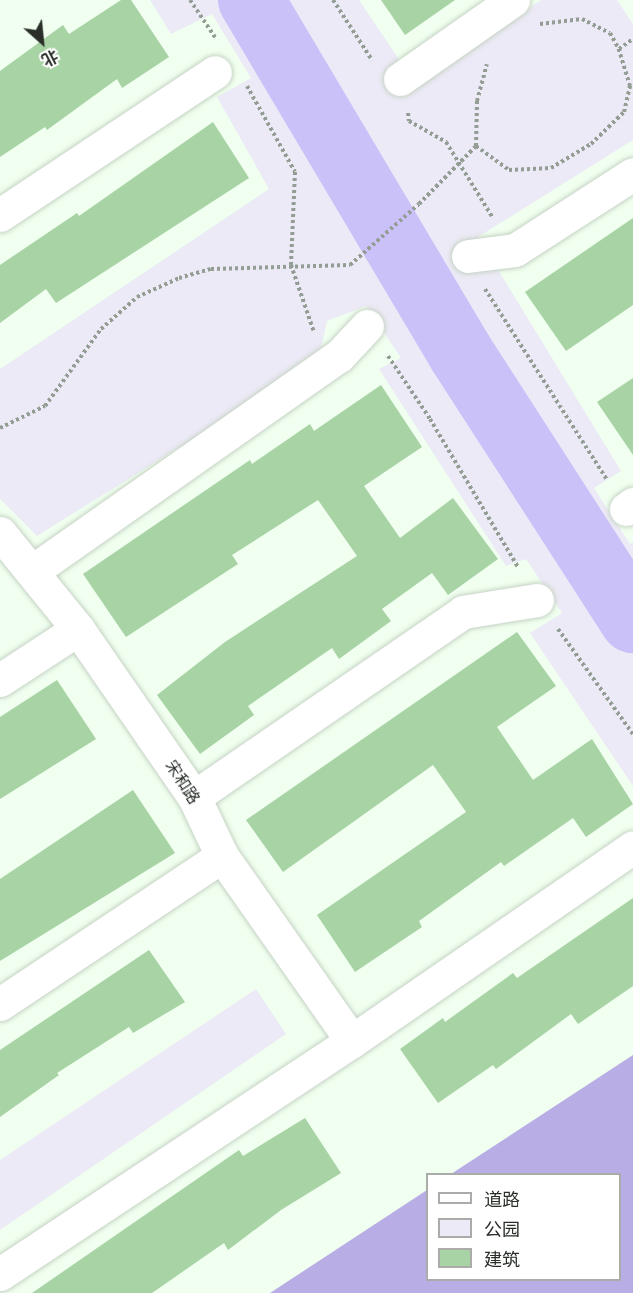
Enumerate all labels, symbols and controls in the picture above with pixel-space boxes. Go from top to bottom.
north arrow [12,12,72,72]
text: 北 [39,46,62,71]
street label: 宋和路 [162,757,204,807]
legend [426,1173,621,1281]
text: 道路 [484,1188,520,1210]
text: 公园 [484,1218,520,1240]
text: 建筑 [484,1248,520,1270]

